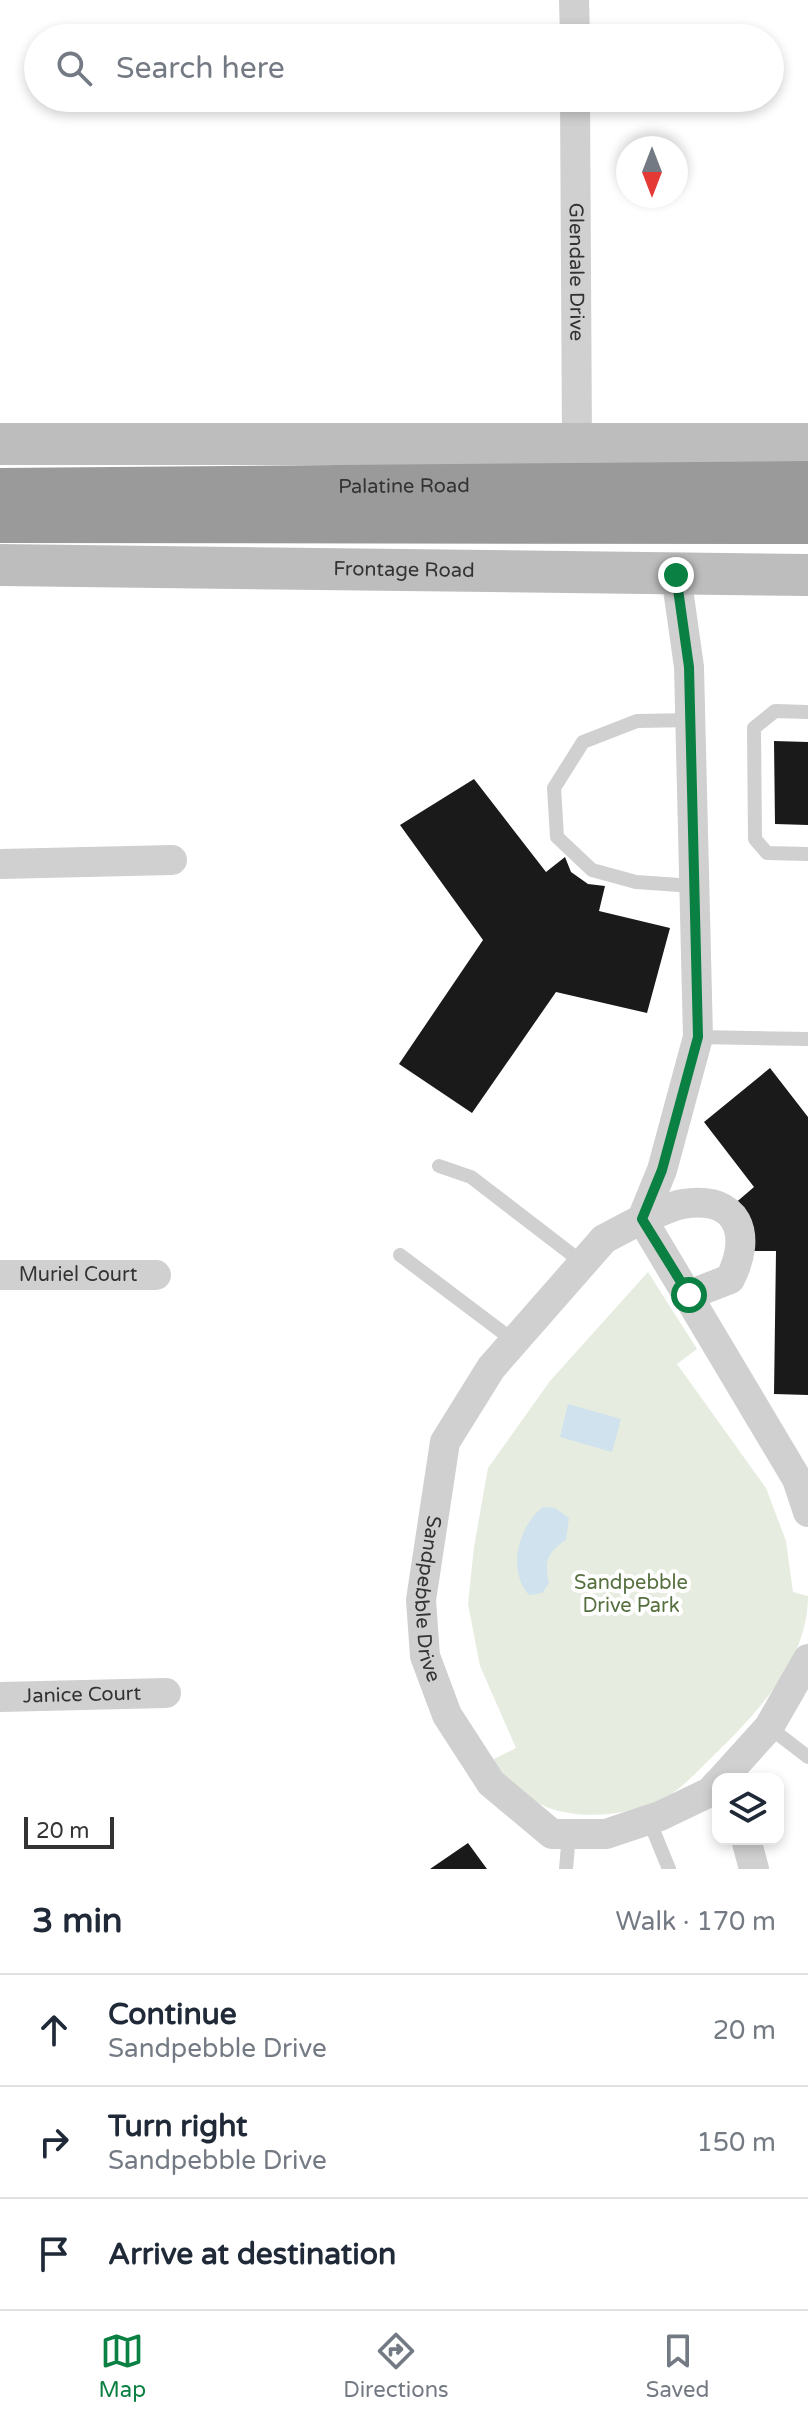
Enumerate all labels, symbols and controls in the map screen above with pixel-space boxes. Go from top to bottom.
search box [24,24,784,112]
icon: search [52,46,96,90]
text: Search here [116,50,285,87]
north arrow [616,136,688,208]
street label: Glendale Drive [564,203,588,341]
street label: Palatine Road [338,474,470,499]
street label: Frontage Road [333,557,475,583]
route end [658,557,694,593]
street label: Muriel Court [19,1263,138,1287]
route start [671,1277,707,1313]
street label: Sandpebble Drive [409,1514,446,1685]
park label: Sandpebble Drive Park [574,1571,688,1618]
street label: Janice Court [23,1682,142,1708]
map controls [712,1773,784,1845]
button: layers [712,1773,784,1845]
scale bar [24,1813,114,1849]
text: 20 m [36,1818,90,1844]
text: 3 min [32,1901,123,1942]
text: Walk · 170 m [616,1906,776,1937]
text: Continue [108,1996,237,2033]
icon: ahead [32,2008,76,2052]
text: 20 m [713,2015,776,2046]
text: Sandpebble Drive [108,2033,327,2064]
text: Turn right [108,2108,248,2145]
icon: right [32,2120,76,2164]
text: 150 m [696,2127,776,2158]
text: Sandpebble Drive [108,2145,327,2176]
icon: arrive [32,2232,76,2276]
text: Arrive at destination [108,2236,396,2273]
tab: Map [99,2329,146,2403]
tab: Directions [343,2329,449,2403]
tab: Saved [646,2329,709,2403]

